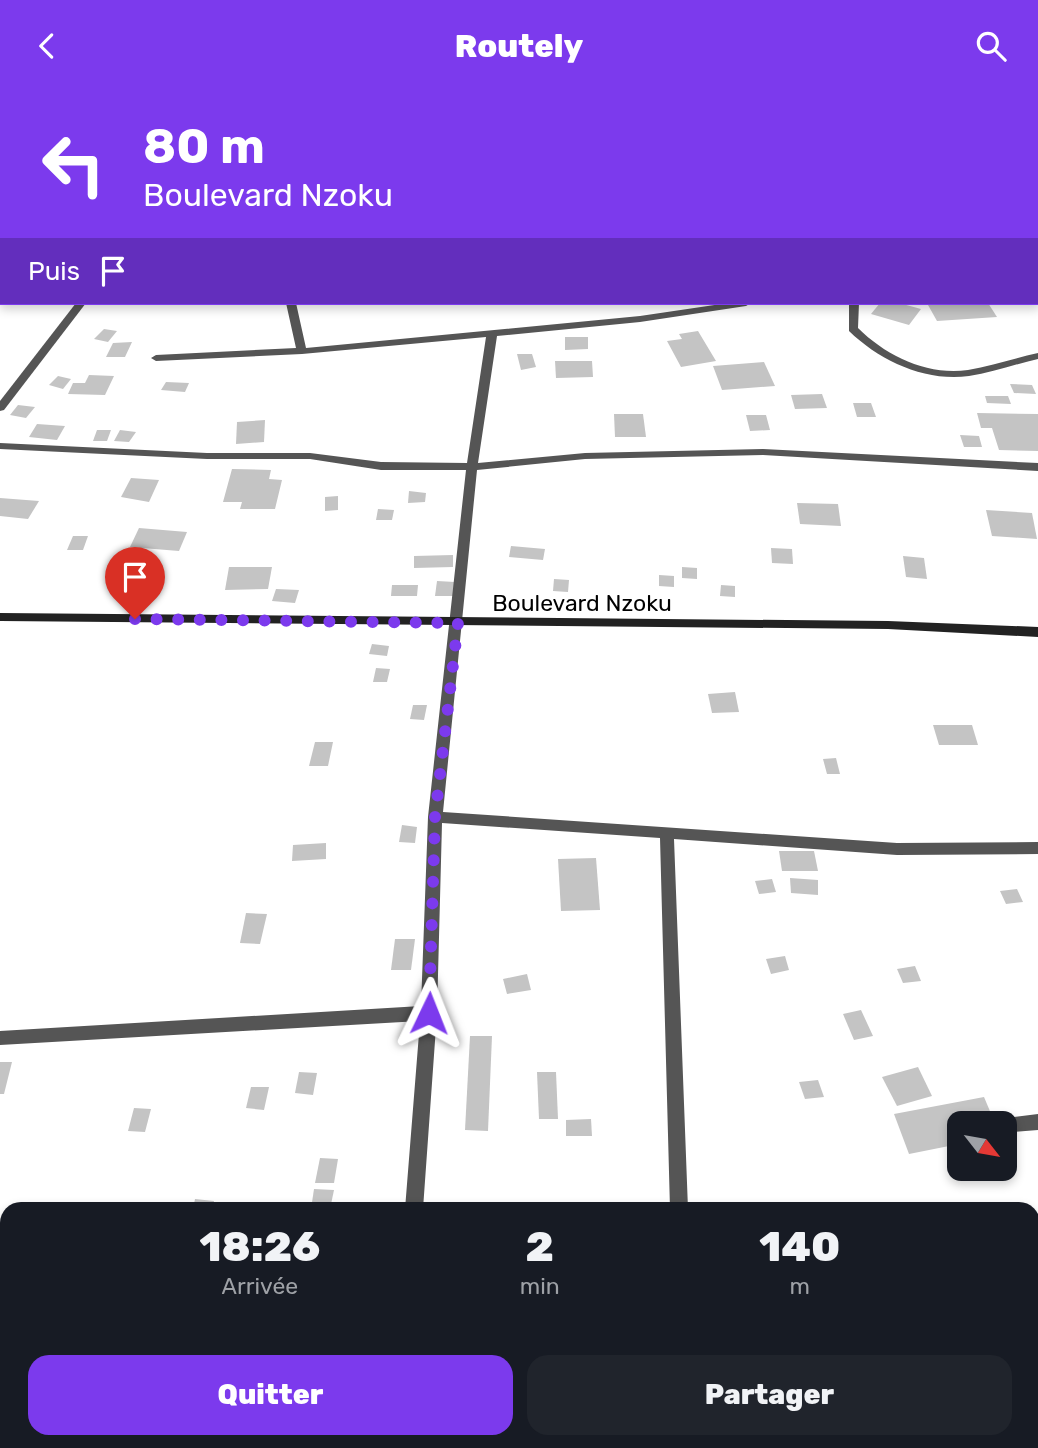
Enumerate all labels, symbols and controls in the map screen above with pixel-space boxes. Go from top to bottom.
icon: back [28,27,66,65]
text: Routely [455,27,583,65]
icon: search [972,27,1010,65]
text: 80 m [143,117,265,175]
icon: left [28,119,119,210]
text: Boulevard Nzoku [143,176,393,214]
icon: arrive [94,252,132,290]
text: Puis [28,256,80,287]
pin [105,547,165,619]
icon: arrive [116,558,154,596]
street label: Boulevard Nzoku [492,589,672,617]
position arrow [392,976,466,1050]
north arrow [947,1111,1017,1181]
map controls [947,1111,1017,1181]
text: 18:26 [199,1222,320,1272]
text: 2 [526,1222,554,1272]
text: 140 [759,1222,840,1272]
text: Arrivée [222,1272,298,1300]
text: min [520,1272,560,1300]
text: m [790,1272,810,1300]
button: Quitter [28,1355,513,1435]
button: Partager [527,1355,1012,1435]

